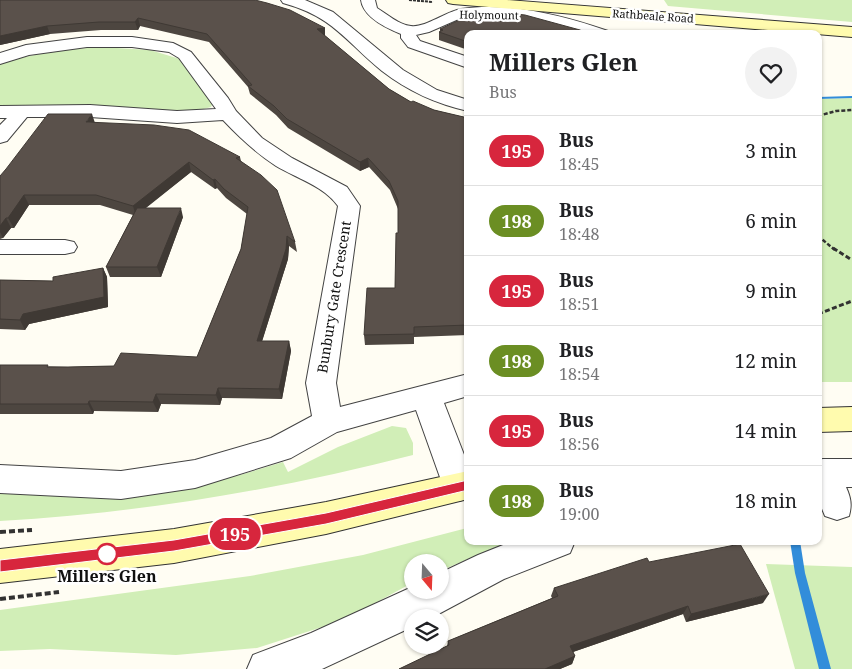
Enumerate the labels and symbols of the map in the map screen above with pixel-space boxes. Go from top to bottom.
street label: Rathbeale Road [612,5,695,26]
street label: Holymount [459,6,519,23]
street label: Bunbury Gate Crescent [312,219,355,374]
line badge: 195 [206,518,264,550]
marker: Millers Glen [96,543,118,565]
north arrow [404,554,449,599]
place label: Millers Glen [57,565,157,587]

